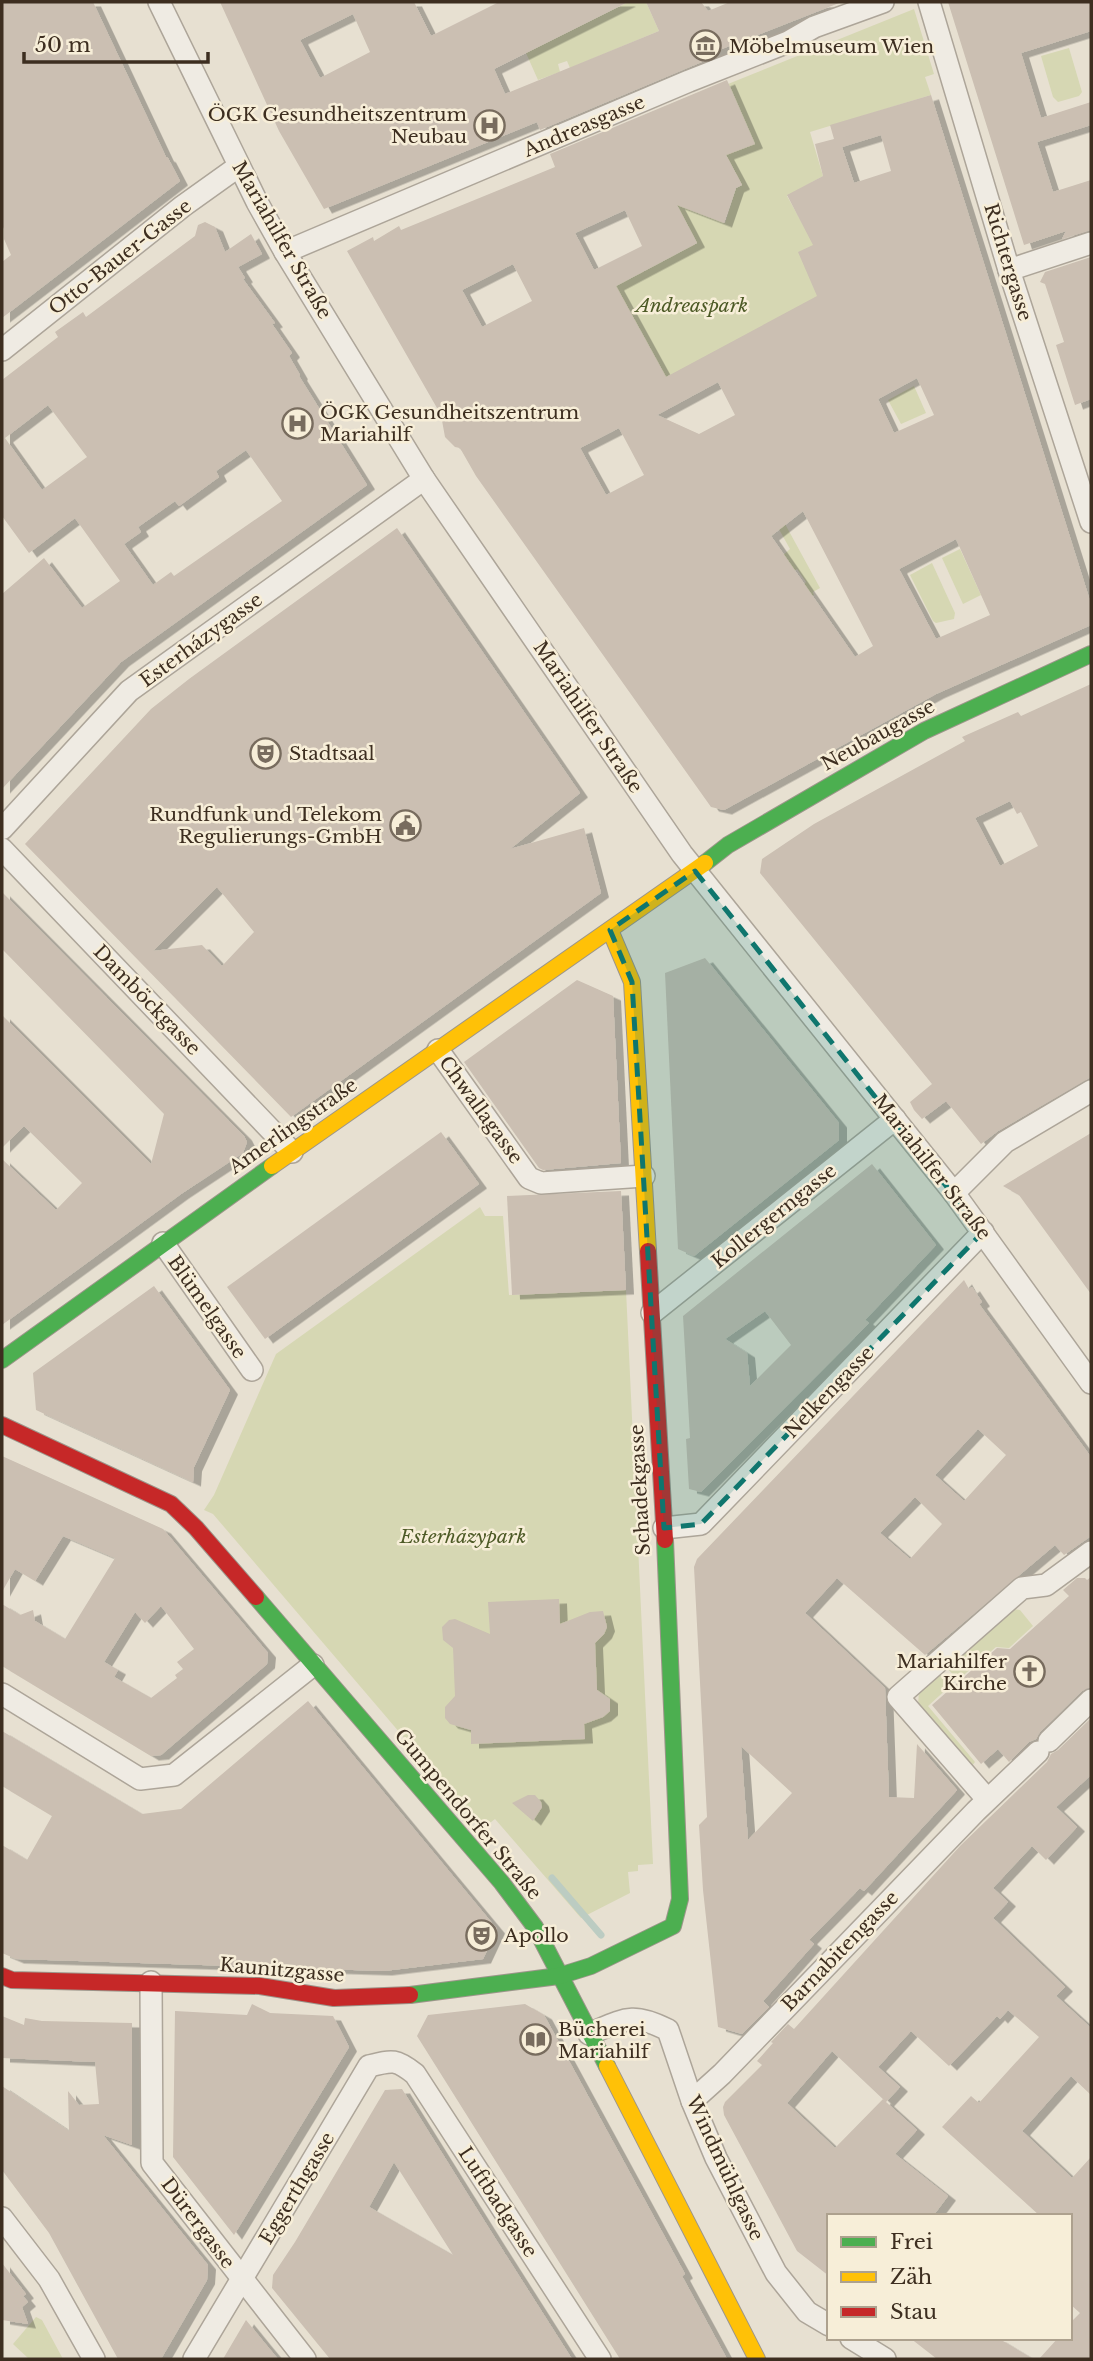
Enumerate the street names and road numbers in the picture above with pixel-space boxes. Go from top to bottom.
street label: Andreasgasse [519,90,648,162]
street label: Mariahilfer Straße [227,157,337,323]
street label: Otto-Bauer-Gasse [44,194,196,320]
street label: Richtergasse [979,200,1037,324]
street label: Esterházygasse [135,588,267,692]
street label: Mariahilfer Straße [529,637,647,797]
street label: Neubaugasse [817,694,939,776]
street label: Damböckgasse [89,940,205,1060]
street label: Chwallagasse [434,1052,528,1168]
street label: Amerlingstraße [224,1073,362,1179]
street label: Mariahilfer Straße [868,1090,996,1244]
street label: Kollergerngasse [707,1159,841,1273]
street label: Blümelgasse [163,1251,251,1363]
street label: Nelkengasse [780,1341,878,1443]
street label: Schadekgasse [625,1424,655,1556]
street label: Gumpendorfer Straße [390,1724,546,1904]
street label: Barnabitengasse [777,1886,903,2016]
street label: Kaunitzgasse [219,1953,345,1987]
street label: Windmühlgasse [681,2091,769,2244]
street label: Eggerthgasse [255,2128,339,2248]
street label: Luftbadgasse [454,2142,542,2262]
street label: Dürergasse [156,2173,240,2273]

